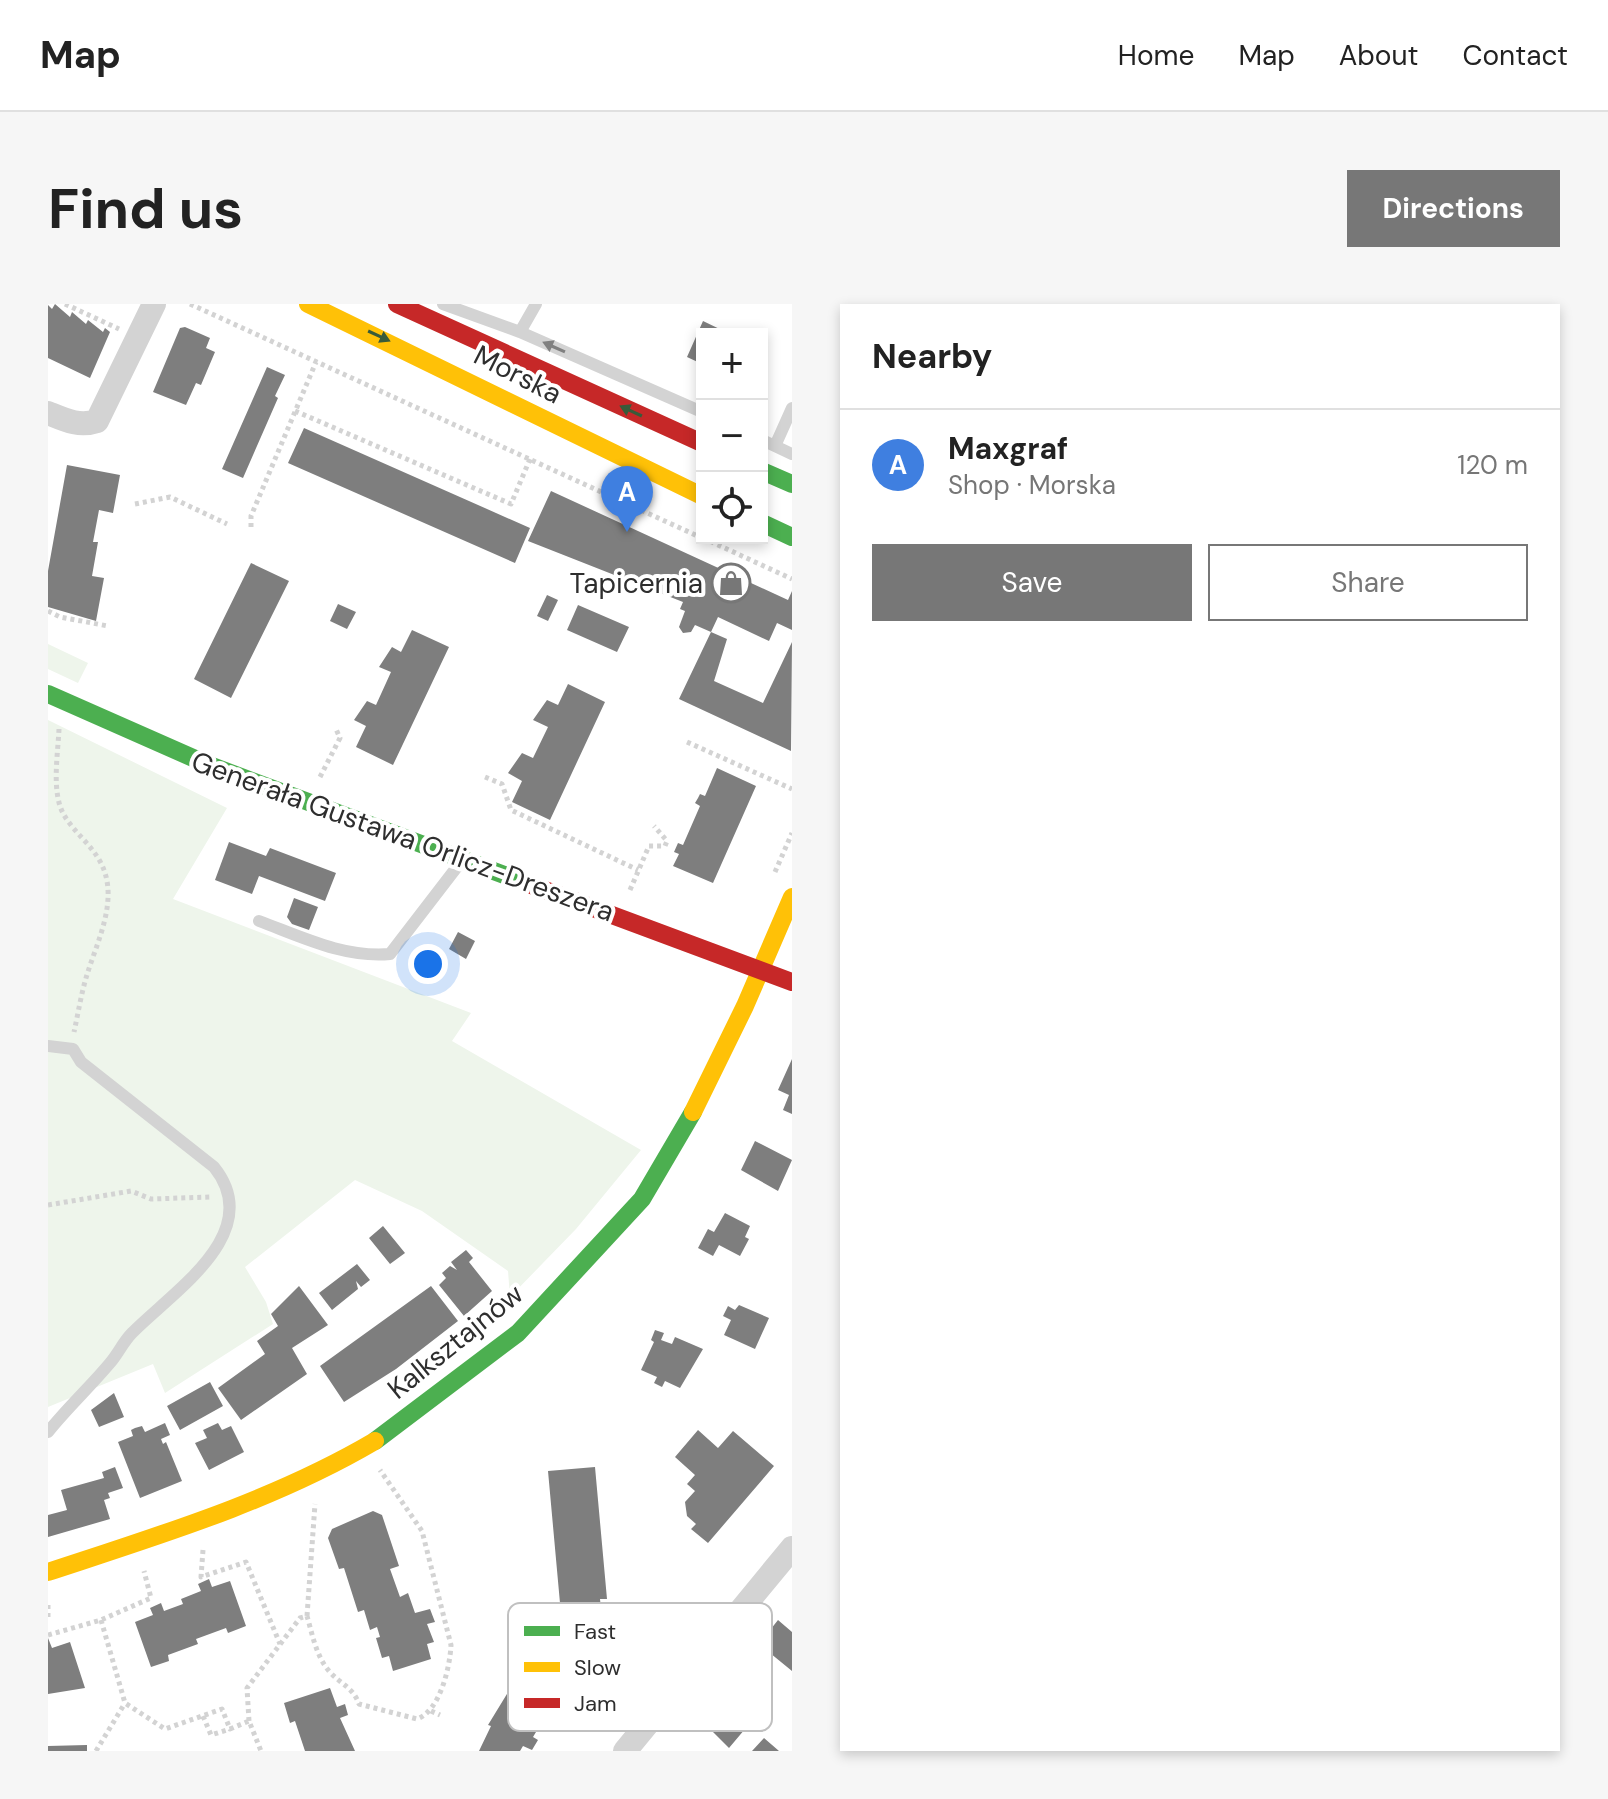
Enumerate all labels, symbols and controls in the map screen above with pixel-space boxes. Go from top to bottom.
text: Map [40,30,121,80]
text: Home [1118,37,1194,74]
text: Map [1238,37,1295,74]
text: About [1339,37,1418,74]
text: Contact [1462,37,1568,74]
button: Directions [1347,170,1560,247]
text: Find us [48,172,243,245]
map controls [696,328,768,544]
button: + [696,328,768,400]
one-way arrow [367,330,390,343]
text: Nearby [872,334,992,379]
street label: Morska [468,337,568,412]
one-way arrow [542,340,566,354]
button: − [696,400,768,472]
one-way arrow [619,404,643,418]
text: Maxgraf [948,429,1068,468]
text: A [889,448,907,482]
text: 120 m [1457,448,1528,482]
pin: A [601,466,653,532]
text: Shop · Morska [948,468,1116,502]
button: locate [696,472,768,544]
button: Save [872,544,1192,621]
button: Share [1208,544,1528,621]
shop icon: Tapicernia [710,562,752,604]
place label: Tapicernia [570,565,703,602]
street label: Generała Gustawa Orlicz-Dreszera [187,743,619,930]
your location [408,944,448,984]
street label: Kalksztajnów [380,1275,531,1407]
legend [508,1603,772,1731]
text: Fast [574,1617,616,1646]
text: Slow [574,1653,621,1682]
text: Jam [574,1689,617,1718]

